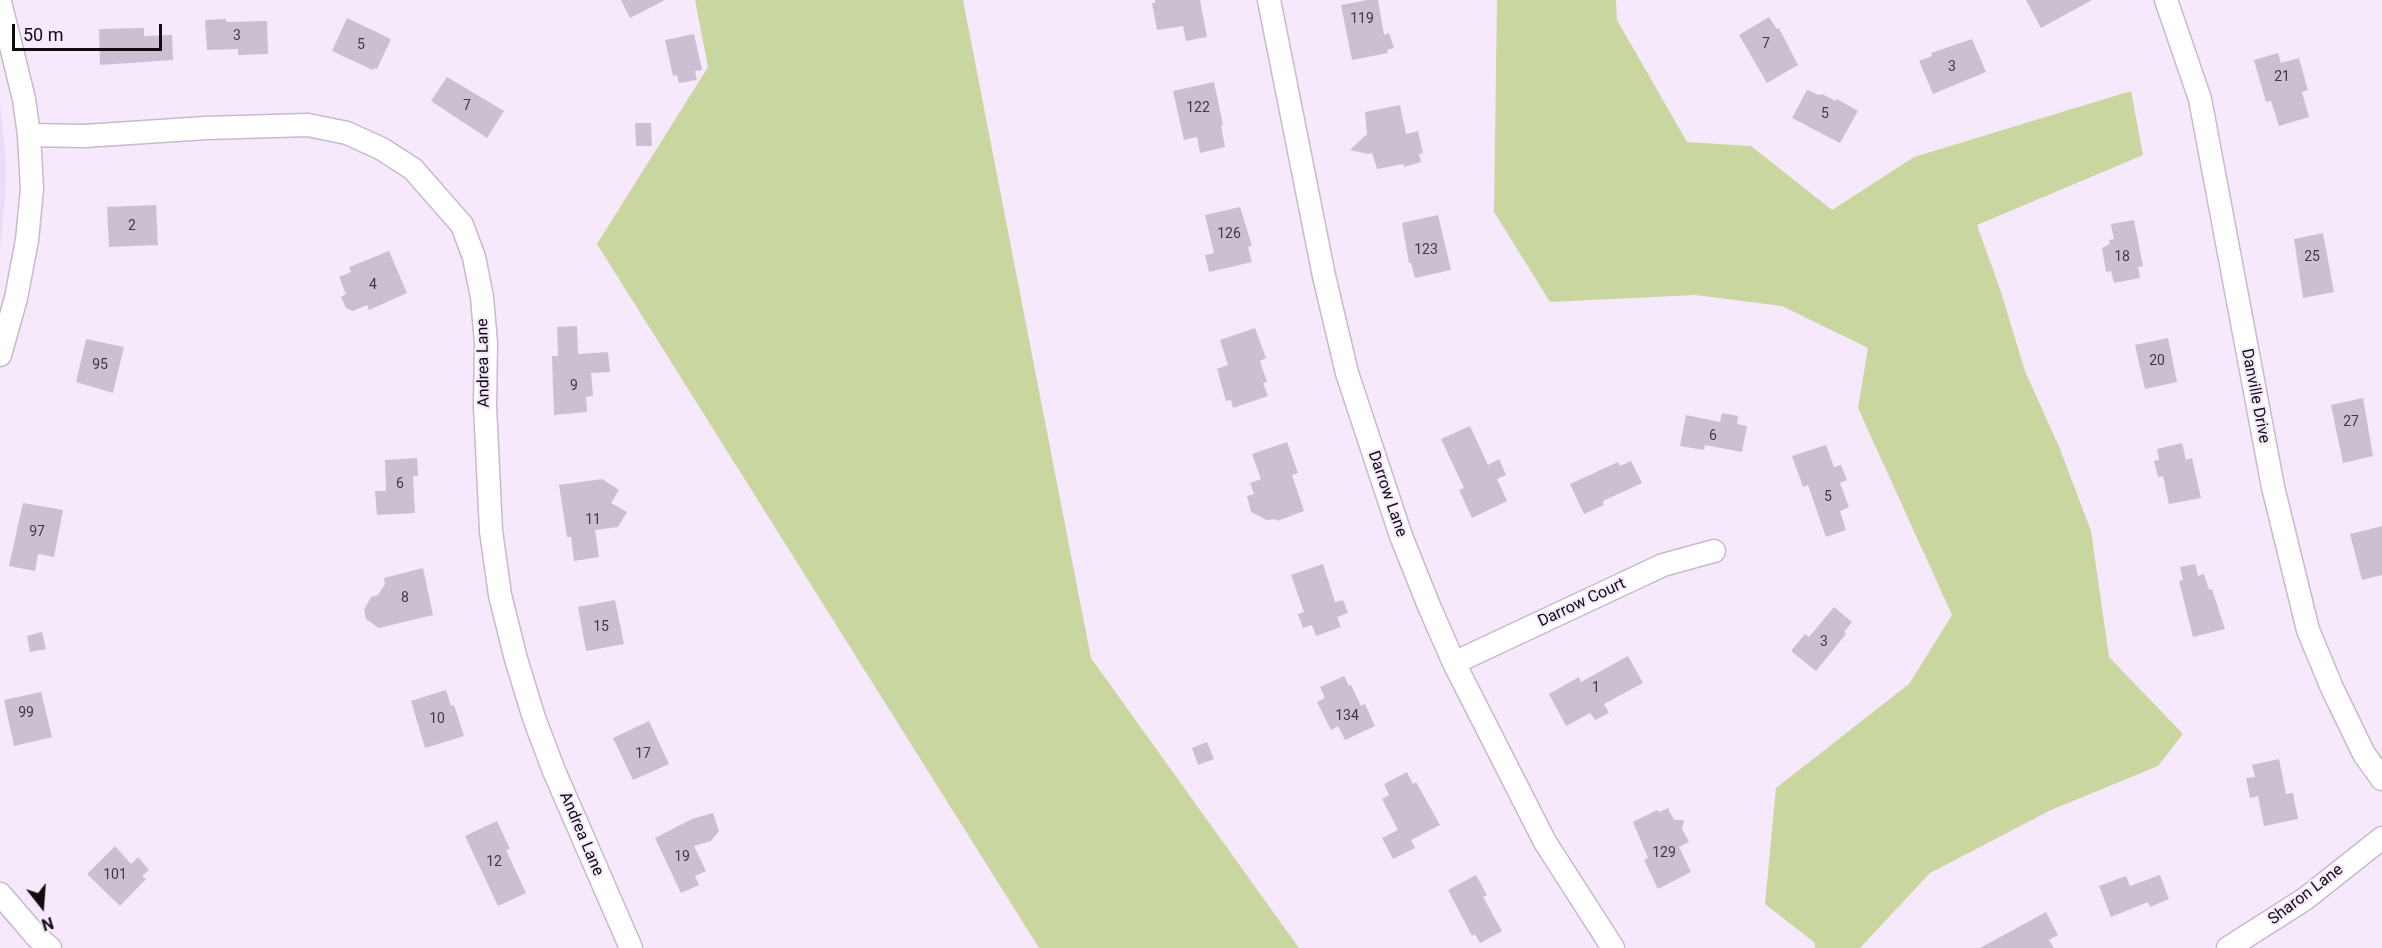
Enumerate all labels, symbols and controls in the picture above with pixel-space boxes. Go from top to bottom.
house number: 119 [1350,11,1374,27]
scale bar [15,12,165,50]
text: 50 m [23,24,63,45]
house number: 3 [233,28,241,44]
house number: 7 [1762,36,1770,52]
house number: 5 [357,37,365,53]
house number: 3 [1948,59,1956,75]
house number: 21 [2274,69,2290,85]
house number: 7 [463,98,471,114]
house number: 122 [1186,100,1210,116]
house number: 5 [1821,106,1829,122]
house number: 2 [128,218,136,234]
house number: 126 [1217,226,1241,242]
house number: 123 [1414,242,1438,258]
house number: 18 [2114,249,2130,265]
house number: 25 [2304,249,2320,265]
house number: 4 [369,277,377,293]
street label: Andrea Lane [474,318,494,408]
street label: Danville Drive [2236,347,2274,445]
house number: 20 [2149,353,2165,369]
house number: 95 [92,357,108,373]
house number: 9 [570,378,578,394]
house number: 27 [2343,414,2359,430]
house number: 6 [1709,428,1717,444]
street label: Darrow Lane [1363,448,1411,540]
house number: 6 [396,476,404,492]
house number: 5 [1824,489,1832,505]
house number: 11 [585,512,601,528]
house number: 97 [29,524,45,540]
street label: Darrow Court [1535,574,1629,632]
house number: 8 [401,590,409,606]
house number: 15 [593,619,609,635]
house number: 3 [1820,634,1828,650]
house number: 1 [1592,680,1600,696]
house number: 99 [18,705,34,721]
house number: 134 [1335,708,1359,724]
house number: 10 [429,711,445,727]
house number: 17 [635,746,651,762]
street label: Andrea Lane [555,789,607,879]
house number: 129 [1652,845,1676,861]
house number: 19 [674,849,690,865]
house number: 12 [486,854,502,870]
street label: Sharon Lane [2265,861,2347,929]
house number: 101 [103,867,127,883]
north arrow [12,876,72,936]
text: N [39,913,56,934]

